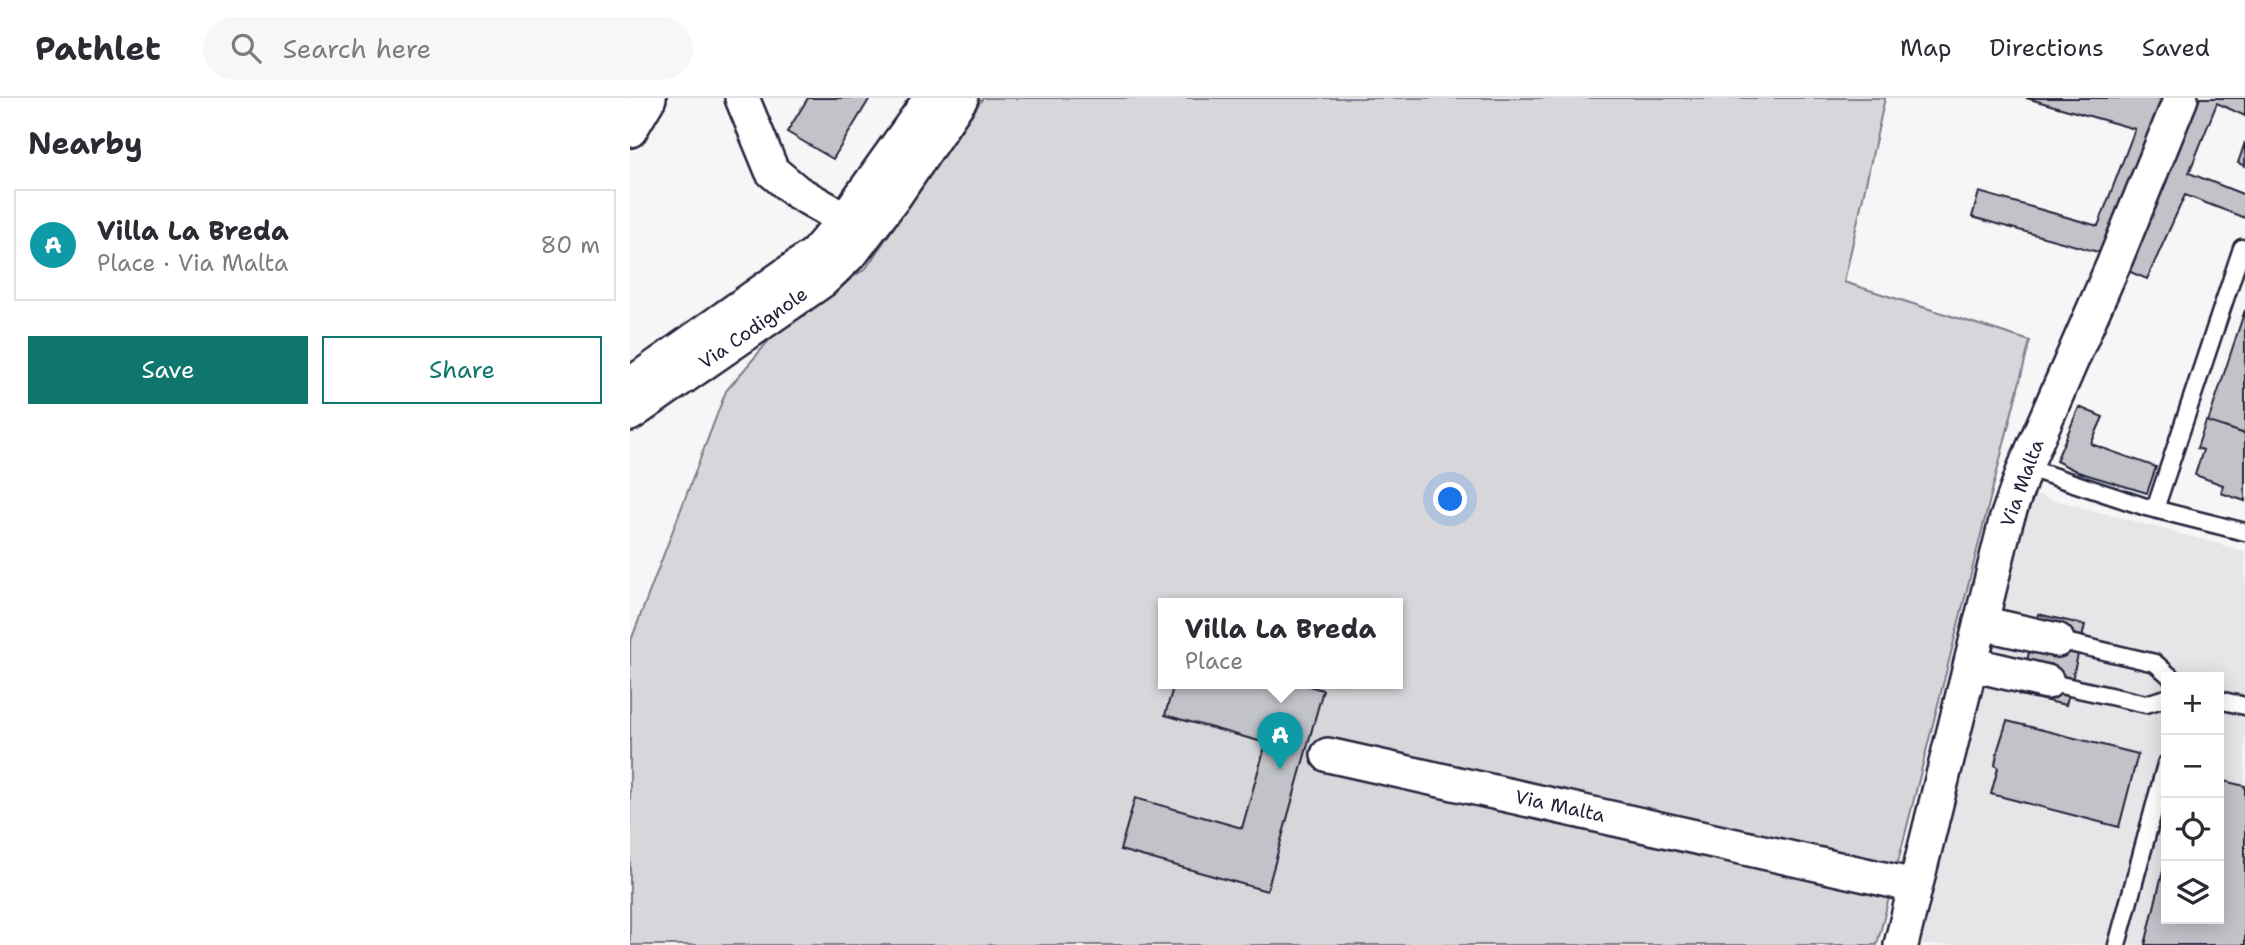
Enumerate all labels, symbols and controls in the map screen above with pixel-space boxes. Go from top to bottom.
search box [203,17,693,80]
text: Pathlet [35,26,161,71]
icon: search [227,29,265,67]
text: Search here [283,31,431,66]
text: Map [1900,32,1951,64]
text: Directions [1989,32,2104,64]
text: Saved [2142,32,2210,64]
text: Nearby [28,123,143,164]
text: Villa La Breda [97,213,289,248]
text: A [44,230,62,260]
text: 80 m [541,230,600,260]
text: Place · Via Malta [97,248,288,278]
street label: Via Codignole [694,281,812,375]
button: Save [28,336,308,404]
button: Share [322,336,602,404]
street label: Via Malta [1995,436,2049,530]
your location [1433,482,1467,516]
popup [1158,598,1403,689]
text: Villa La Breda [1185,611,1376,646]
text: Place [1185,646,1243,676]
map controls [2161,672,2224,924]
button: + [2161,672,2224,735]
pin: A [1257,712,1303,770]
button: − [2161,735,2224,798]
street label: Via Malta [1513,784,1607,828]
button: locate [2161,798,2224,861]
button: layers [2161,861,2224,924]

